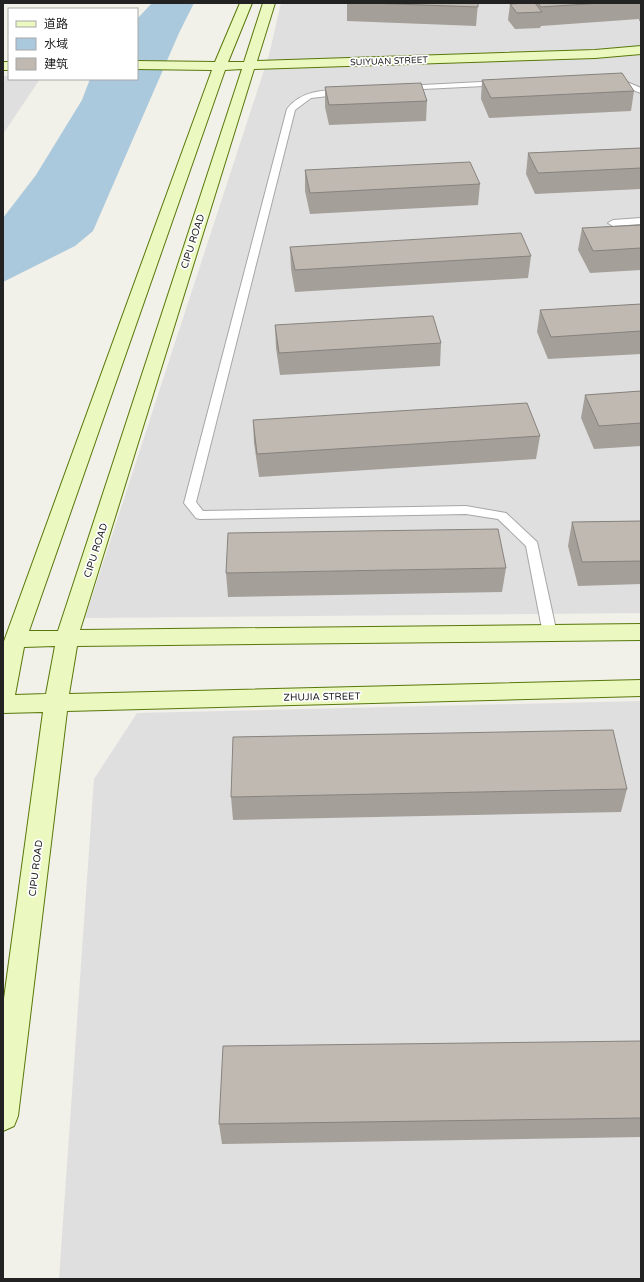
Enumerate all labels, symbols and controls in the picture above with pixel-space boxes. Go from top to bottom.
legend [8,8,138,80]
text: 道路 [44,17,68,31]
text: 水域 [44,37,68,51]
street label: SUIYUAN STREET [350,55,429,68]
text: 建筑 [44,57,68,71]
street label: CIPU ROAD [178,212,207,270]
street label: CIPU ROAD [81,521,110,579]
street label: ZHUJIA STREET [283,690,361,704]
street label: CIPU ROAD [27,839,45,897]

